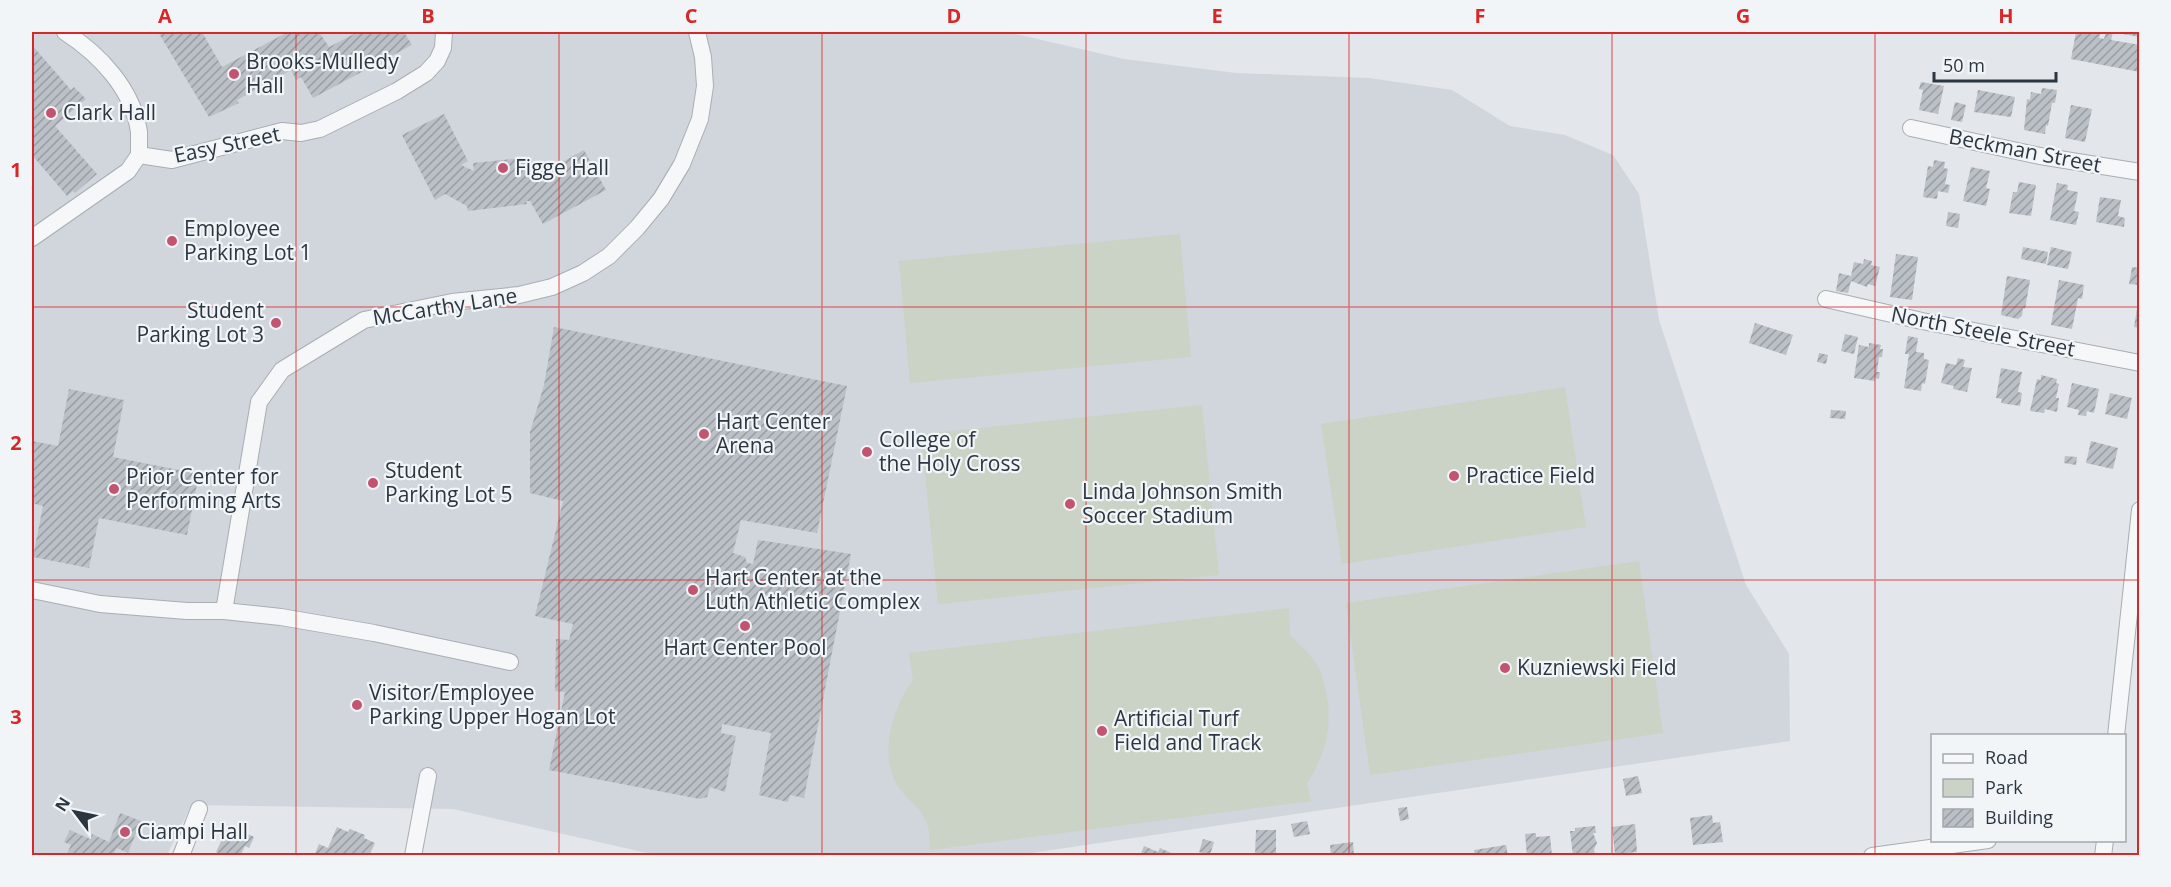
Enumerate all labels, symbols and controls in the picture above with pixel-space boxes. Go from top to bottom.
text: A [158,2,172,29]
text: B [421,2,435,29]
text: C [685,2,698,29]
text: D [947,2,961,29]
text: E [1211,2,1223,29]
text: F [1475,2,1485,29]
text: G [1736,2,1750,29]
text: H [1998,2,2014,29]
scale bar [1934,45,2056,83]
place label: Brooks-Mulledy Hall [246,47,399,99]
text: 50 m [1943,53,1985,77]
marker: Brooks-Mulledy Hall [227,67,241,81]
place label: Clark Hall [63,98,156,126]
marker: Clark Hall [44,106,58,120]
street label: Easy Street [171,119,283,169]
street label: Beckman Street [1947,122,2104,179]
place label: Figge Hall [515,153,609,181]
text: 1 [10,156,22,183]
marker: Figge Hall [496,161,510,175]
place label: Employee Parking Lot 1 [184,214,312,266]
marker: Employee Parking Lot 1 [165,234,179,248]
street label: McCarthy Lane [371,281,519,331]
place label: Student Parking Lot 3 [137,296,264,348]
street label: North Steele Street [1889,299,2077,363]
marker: Student Parking Lot 3 [269,316,283,330]
place label: Hart Center Arena [716,407,831,459]
place label: College of the Holy Cross [879,425,1020,477]
marker: Hart Center Arena [697,427,711,441]
text: 2 [10,429,22,456]
marker: College of the Holy Cross [860,445,874,459]
place label: Student Parking Lot 5 [385,456,513,508]
place label: Practice Field [1466,461,1595,489]
place label: Prior Center for Performing Arts [126,462,281,514]
marker: Practice Field [1447,469,1461,483]
marker: Student Parking Lot 5 [366,476,380,490]
place label: Linda Johnson Smith Soccer Stadium [1082,477,1283,529]
marker: Prior Center for Performing Arts [107,482,121,496]
marker: Linda Johnson Smith Soccer Stadium [1063,497,1077,511]
place label: Hart Center at the Luth Athletic Complex [705,563,920,615]
marker: Hart Center at the Luth Athletic Complex [686,583,700,597]
marker: Hart Center Pool [738,619,752,633]
place label: Hart Center Pool [663,633,827,661]
place label: Kuzniewski Field [1517,653,1677,681]
marker: Kuzniewski Field [1498,661,1512,675]
place label: Visitor/Employee Parking Upper Hogan Lot [369,678,615,730]
marker: Visitor/Employee Parking Upper Hogan Lot [350,698,364,712]
text: 3 [10,703,22,730]
place label: Artificial Turf Field and Track [1114,704,1261,756]
marker: Artificial Turf Field and Track [1095,724,1109,738]
legend [1931,734,2126,842]
text: Road [1985,745,2028,769]
text: Park [1985,775,2023,799]
north arrow [45,782,105,842]
text: N [50,793,75,815]
text: Building [1985,805,2053,829]
place label: Ciampi Hall [137,817,248,845]
marker: Ciampi Hall [118,825,132,839]

